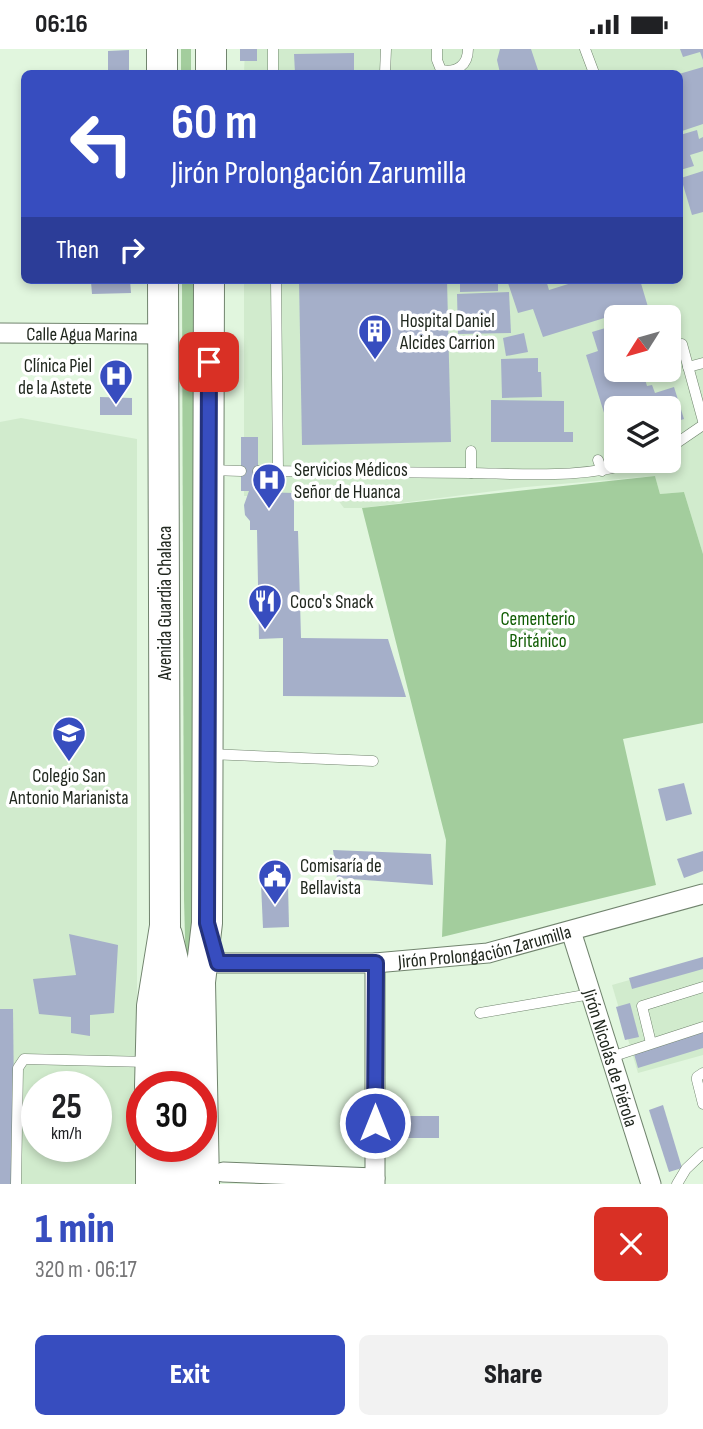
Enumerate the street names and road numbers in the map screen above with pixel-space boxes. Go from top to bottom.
street label: Calle Agua Marina [26,323,138,347]
street label: Avenida Guardia Chalaca [154,526,177,681]
street label: Jirón Prolongación Zarumilla [396,921,574,974]
street label: Jirón Nicolás de Piérola [577,986,642,1130]

